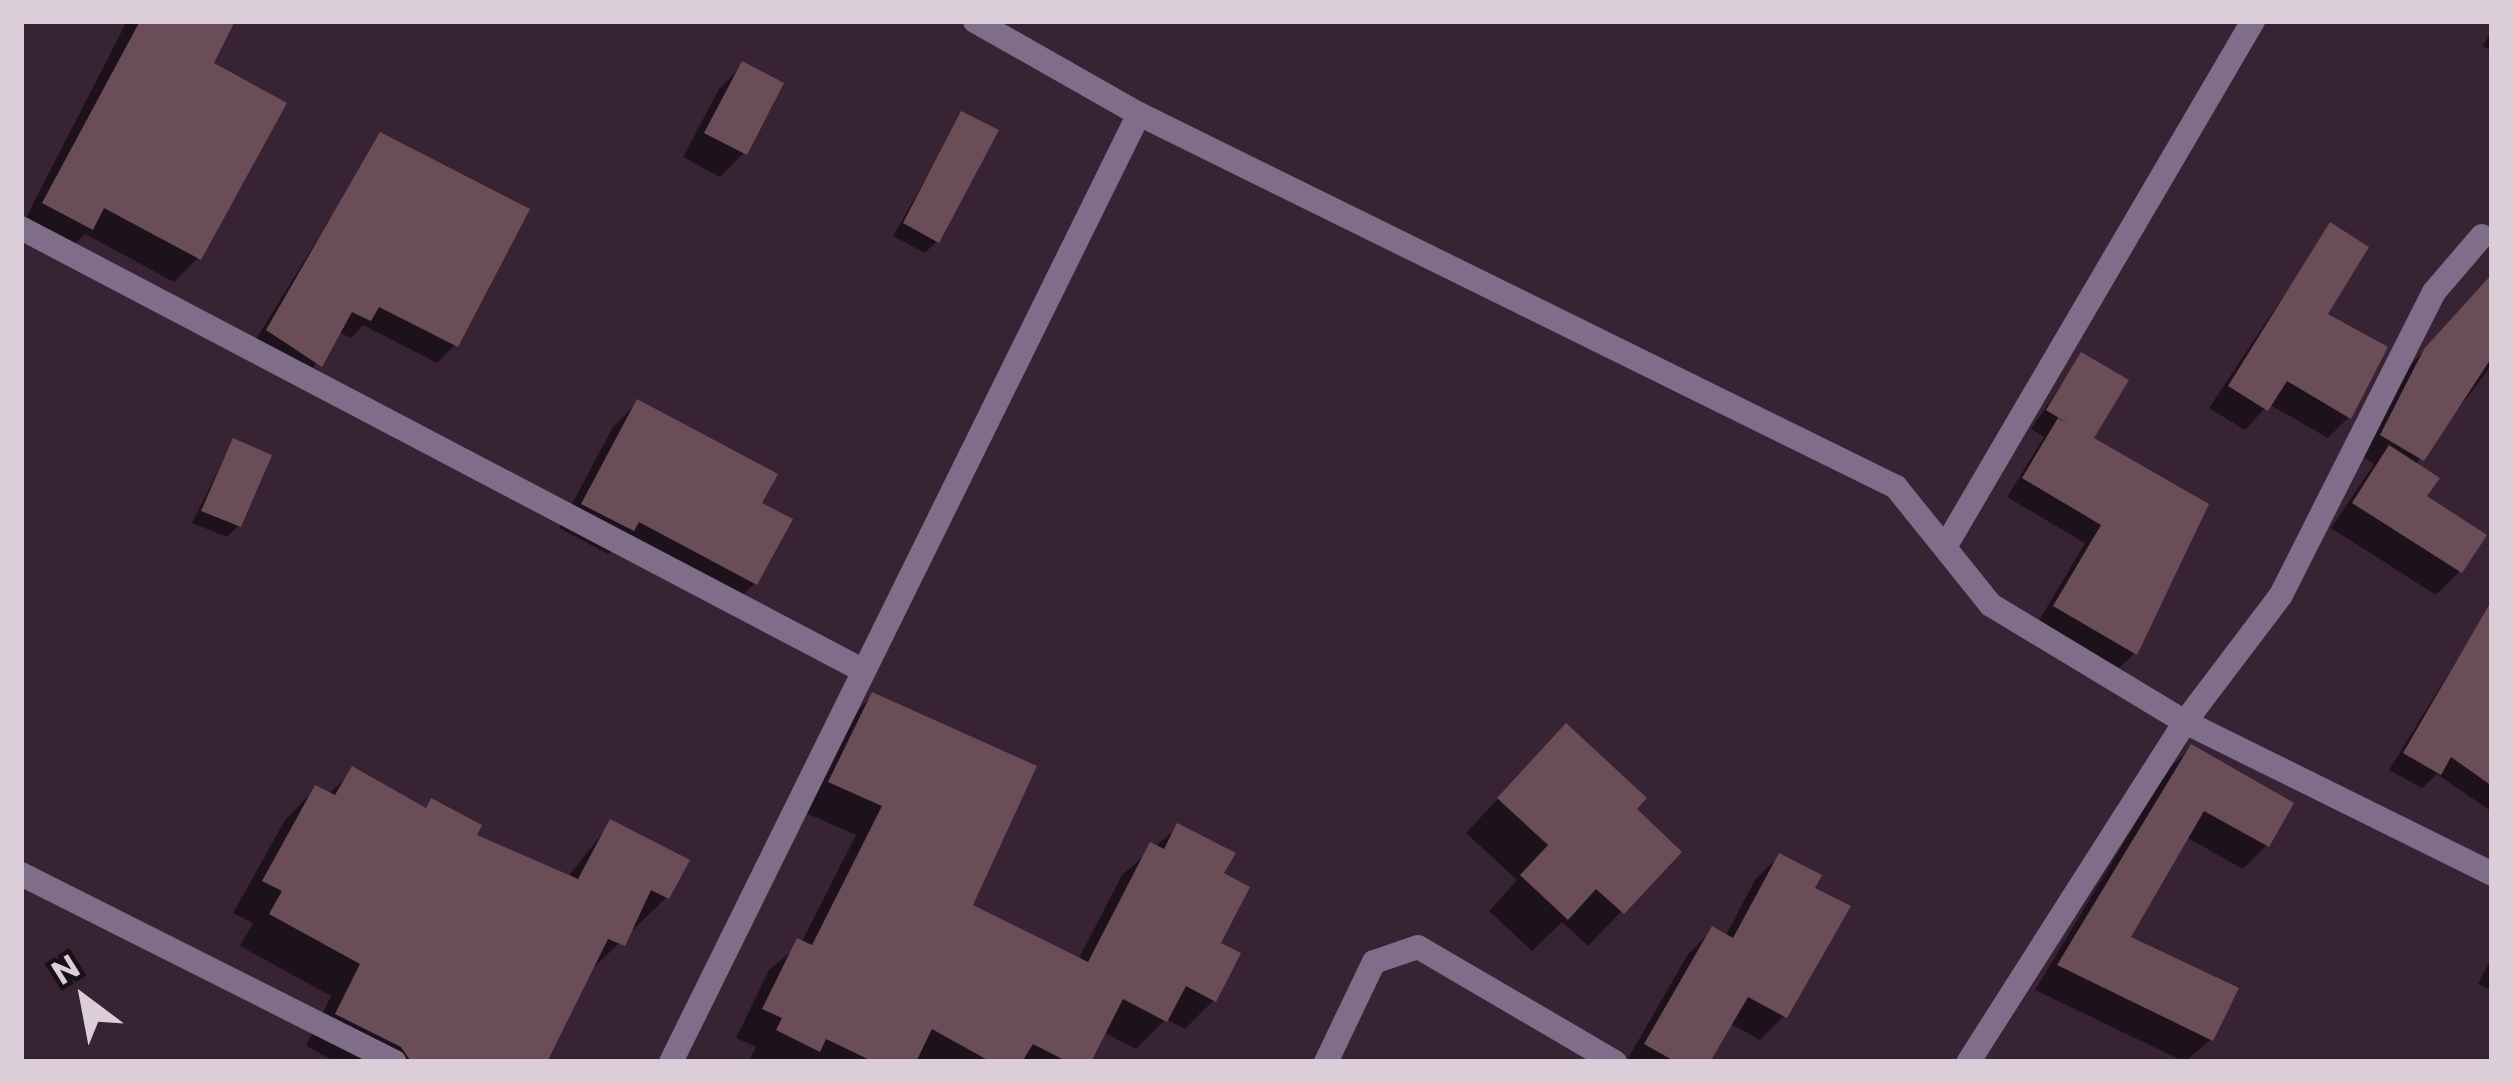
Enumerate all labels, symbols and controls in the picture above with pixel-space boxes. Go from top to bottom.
north arrow [24,939,144,1059]
text: N [43,944,86,992]

